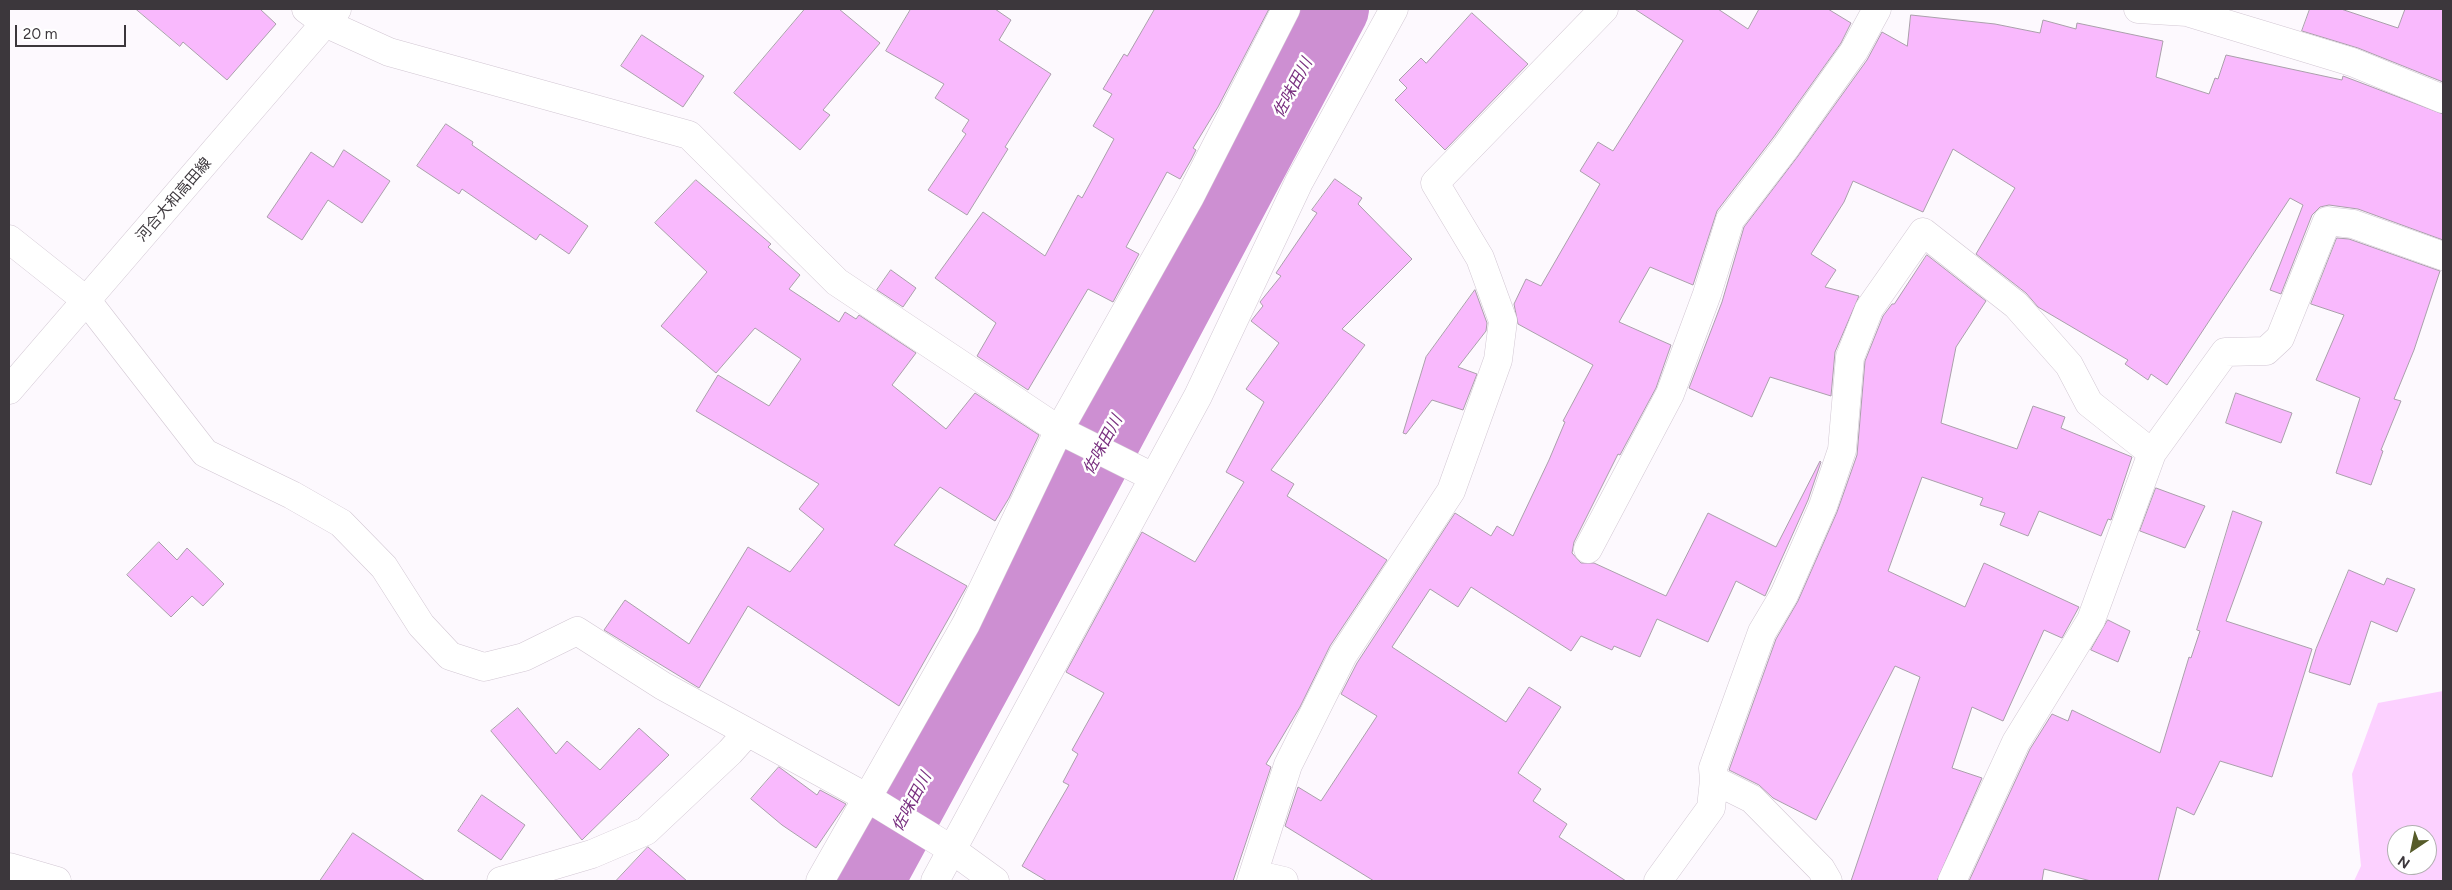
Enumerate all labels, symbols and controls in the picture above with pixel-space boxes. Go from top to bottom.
scale bar [18,15,129,47]
text: 20 m [23,25,57,43]
water label: 佐味田川 [1270,55,1316,121]
street label: 河合大和高田線 [133,154,215,246]
water label: 佐味田川 [1080,412,1126,478]
water label: 佐味田川 [889,769,935,835]
north arrow [2387,825,2437,875]
text: N [2395,852,2413,872]

